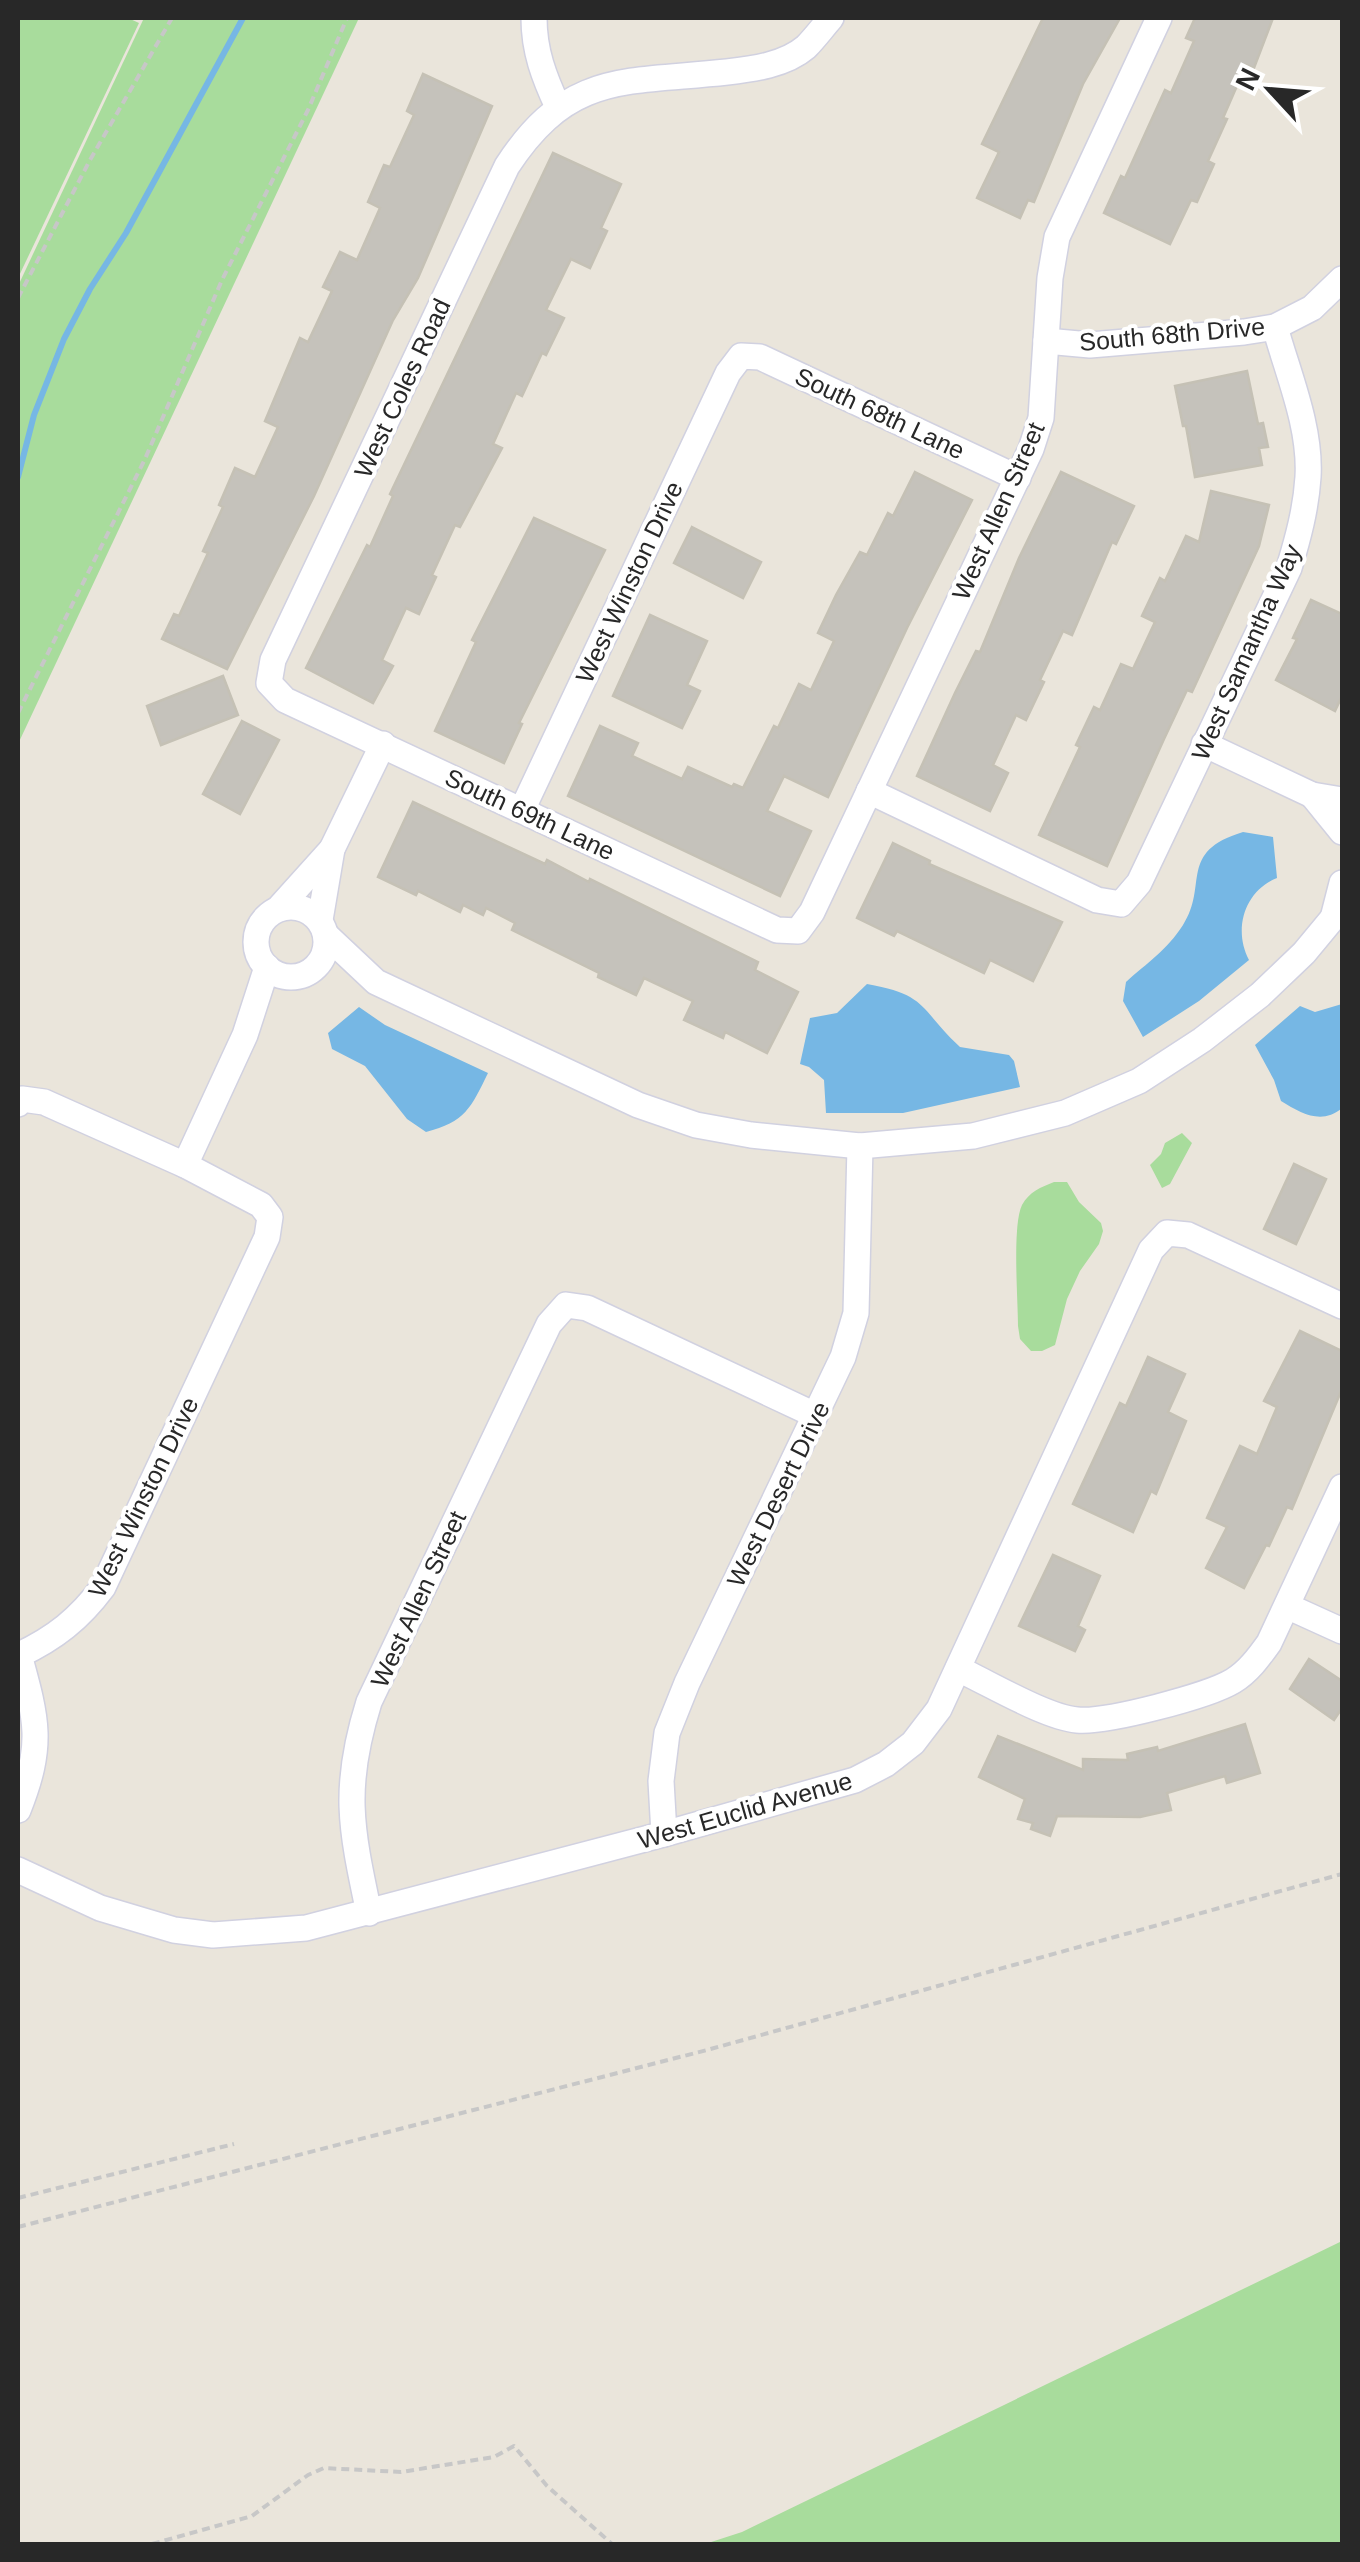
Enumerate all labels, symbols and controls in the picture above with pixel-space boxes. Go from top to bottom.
north arrow [1220,40,1320,140]
text: N [1230,63,1266,95]
street label: West Coles Road [348,294,456,482]
street label: South 68th Drive [1078,312,1266,356]
street label: South 68th Lane [791,362,969,464]
street label: West Allen Street [946,418,1050,604]
street label: West Winston Drive [570,477,688,687]
street label: West Samantha Way [1186,539,1306,764]
street label: South 69th Lane [441,763,619,865]
street label: West Winston Drive [82,1392,204,1602]
street label: West Desert Drive [721,1397,835,1591]
street label: West Allen Street [365,1506,471,1692]
street label: West Euclid Avenue [635,1766,855,1854]

